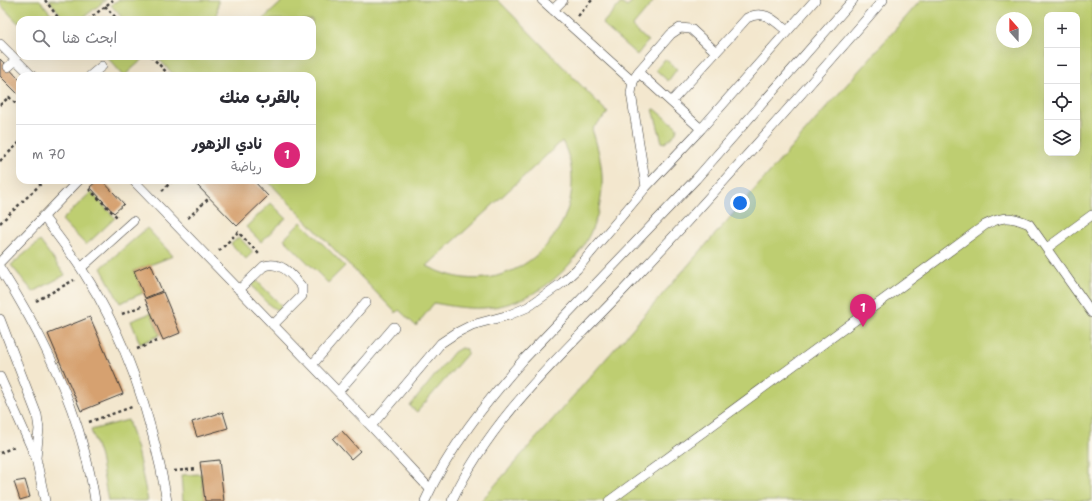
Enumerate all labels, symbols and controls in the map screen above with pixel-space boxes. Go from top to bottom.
north arrow [996,12,1032,48]
map controls [1044,12,1080,156]
button: + [1044,12,1080,48]
search box [16,16,316,60]
icon: search [30,27,52,49]
text: ابحث هنا [62,28,117,48]
button: − [1044,48,1080,84]
button: locate [1044,84,1080,120]
text: بالقرب منك [220,86,300,108]
button: layers [1044,120,1080,156]
text: نادي الزهور [192,134,262,154]
text: 70 m [32,146,66,163]
text: 1 [284,146,290,163]
text: رياضة [231,158,262,175]
your location [730,193,750,213]
pin: 1 [850,294,876,327]

